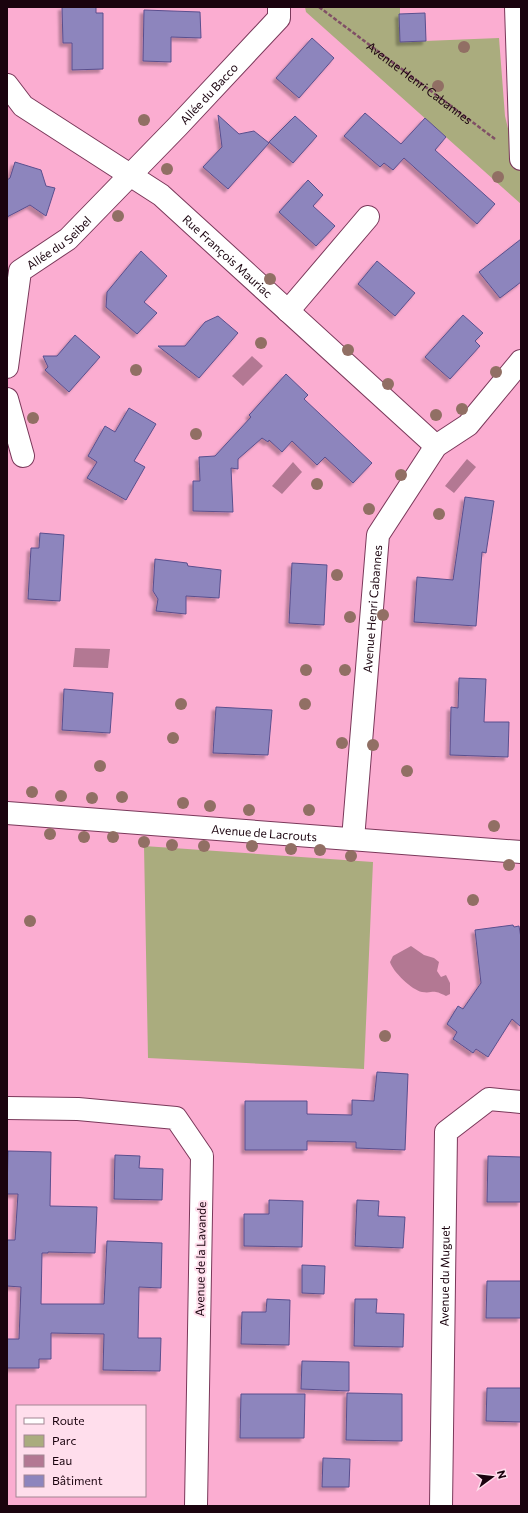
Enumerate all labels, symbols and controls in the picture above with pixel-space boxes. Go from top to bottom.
street label: Avenue Henri Cabannes [364,39,475,127]
street label: Allée du Bacco [177,60,240,127]
street label: Rue François Mauriac [180,212,276,300]
street label: Allée du Seibel [24,213,94,272]
street label: Avenue Henri Cabannes [360,544,384,673]
street label: Avenue de Lacrouts [211,822,318,844]
street label: Avenue de la Lavande [192,1201,208,1317]
street label: Avenue du Muguet [436,1225,452,1327]
legend [16,1405,146,1497]
text: Route [52,1413,85,1427]
text: Parc [52,1433,76,1447]
text: Eau [52,1453,72,1467]
north arrow [472,1457,512,1497]
text: N [495,1469,509,1480]
text: Bâtiment [52,1473,103,1487]

